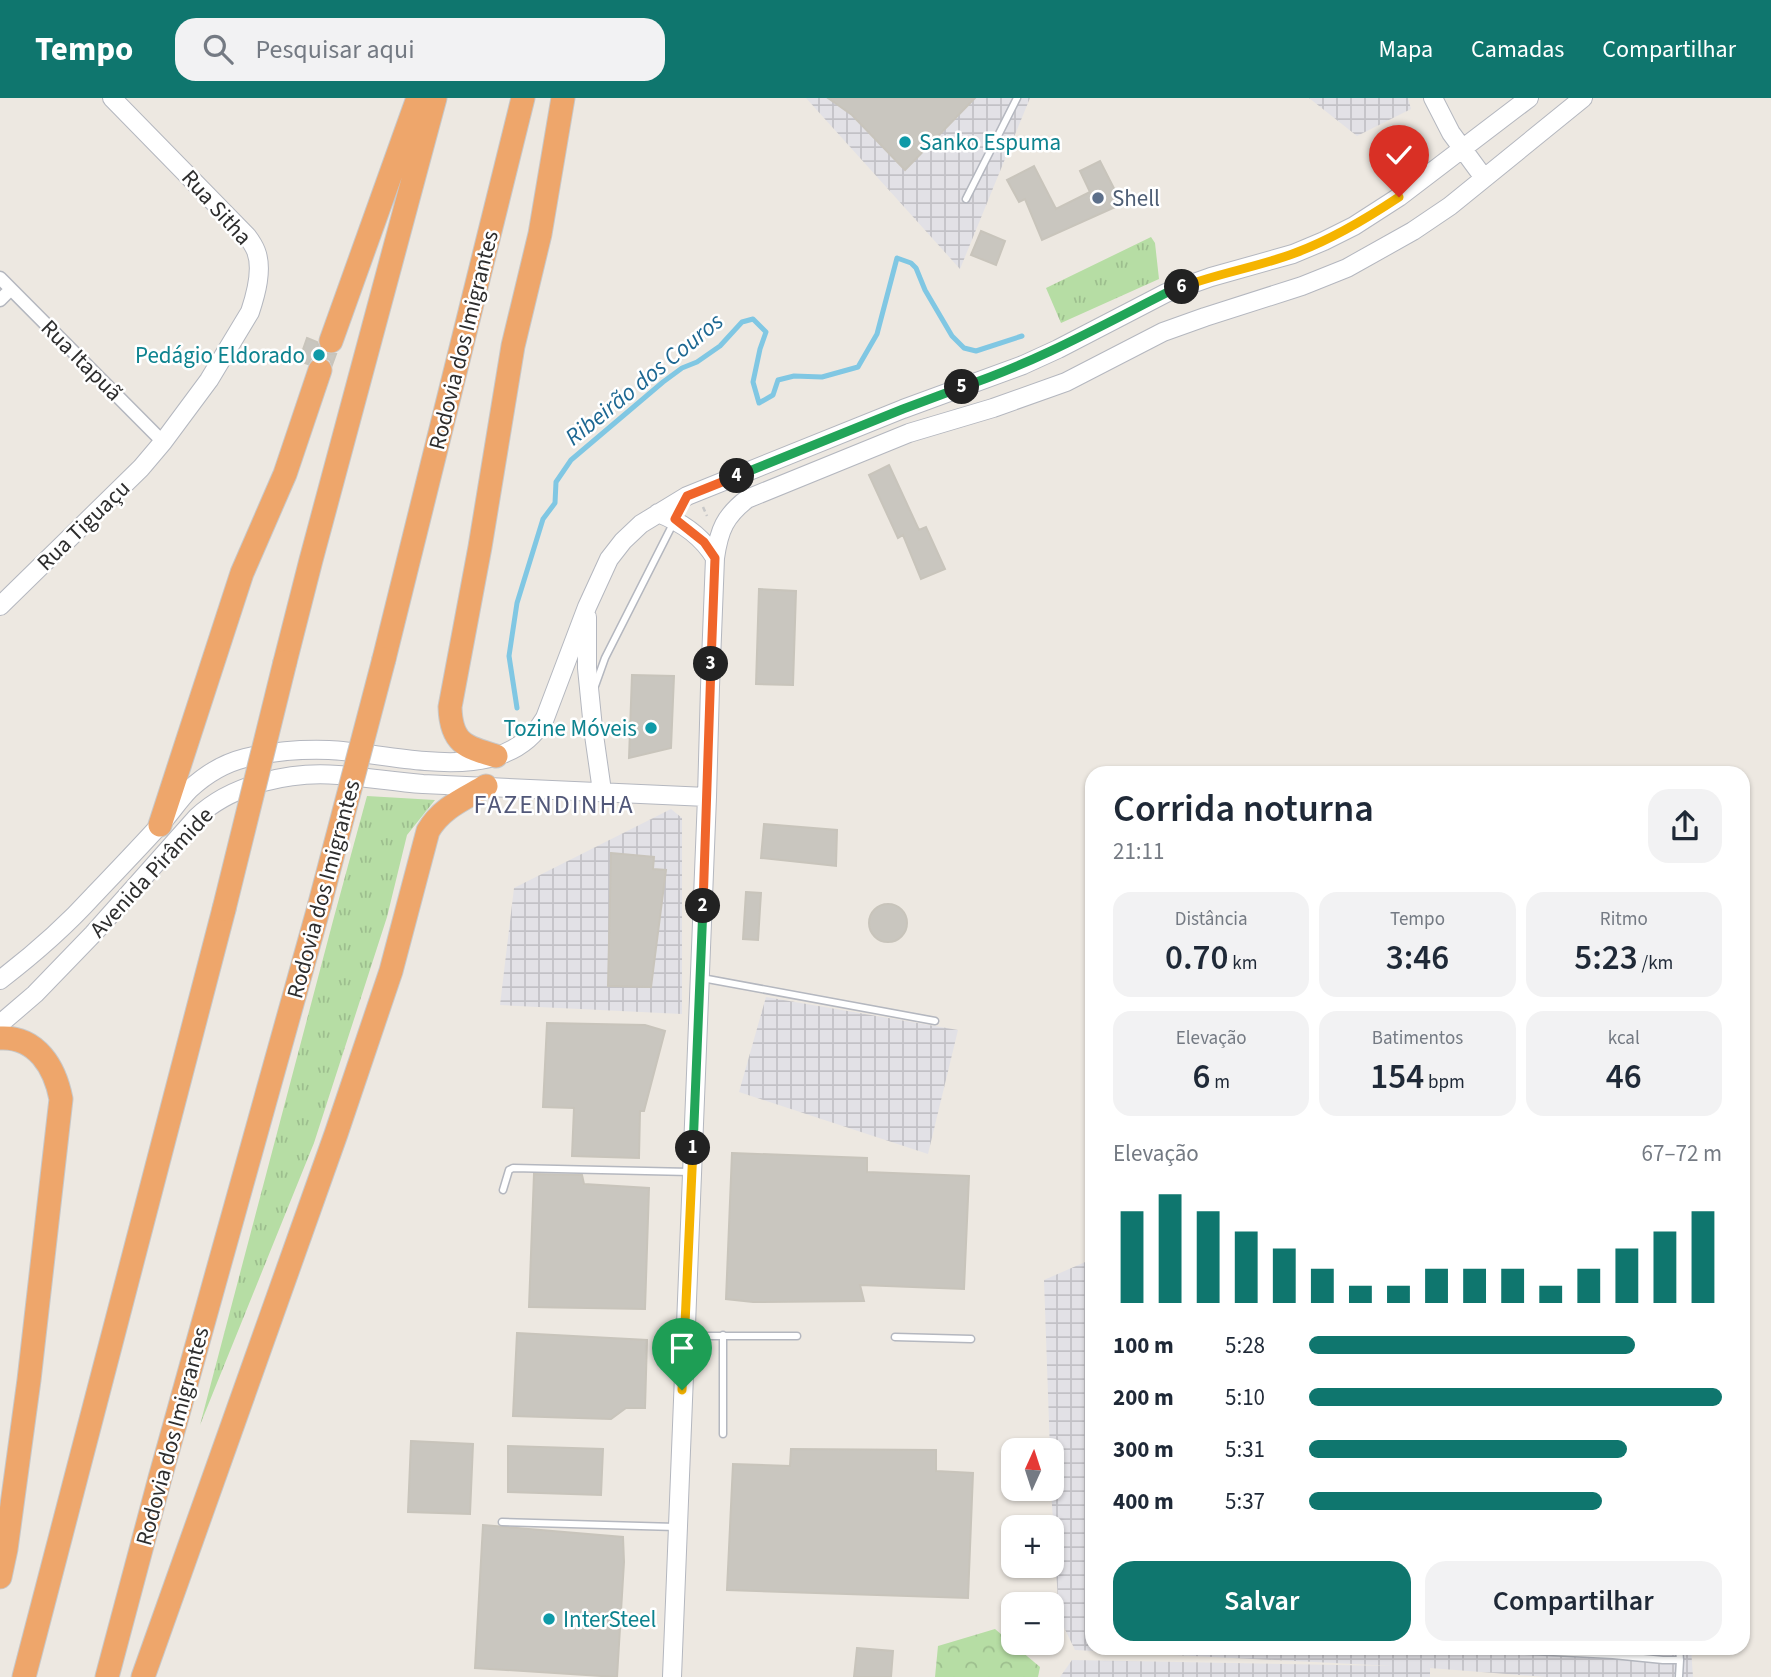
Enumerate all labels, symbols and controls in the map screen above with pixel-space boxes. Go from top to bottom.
search box [175,18,665,81]
text: Tempo [35,26,133,73]
icon: search [199,30,237,68]
text: Pesquisar aqui [255,31,415,68]
text: Mapa [1378,32,1433,67]
text: Camadas [1471,32,1564,67]
text: Compartilhar [1602,32,1736,67]
pin [1369,125,1429,197]
place label: Sanko Espuma [919,126,1061,159]
marker: Sanko Espuma [897,134,913,150]
icon: check [1380,136,1418,174]
street label: Rua Sitha [174,162,260,252]
place label: Shell [1112,182,1160,215]
marker: Shell [1090,190,1106,206]
street label: Rodovia dos Imigrantes [420,227,507,453]
pin: 6 [1164,270,1200,304]
text: 6 [1176,273,1187,300]
water label: Ribeirão dos Couros [558,304,731,454]
street label: Rua Itapuã [33,312,130,409]
place label: Pedágio Eldorado [135,339,305,372]
marker: Pedágio Eldorado [311,347,327,363]
pin: 5 [944,370,979,404]
text: 5 [956,373,967,400]
pin: 4 [720,458,754,494]
text: 4 [731,462,742,489]
street label: Rua Tiguaçu [29,472,137,578]
pin: 3 [694,646,728,682]
text: 3 [705,650,716,677]
place label: Tozine Móveis [503,712,637,745]
marker: Tozine Móveis [643,720,659,736]
street label: Rodovia dos Imigrantes [278,776,369,1002]
text: Corrida noturna [1113,782,1374,836]
district label: FAZENDINHA [473,786,635,823]
button: share [1648,789,1722,863]
street label: Avenida Pirâmide [82,800,221,945]
text: 21:11 [1113,835,1164,868]
pin: 2 [686,888,720,924]
text: 2 [697,892,708,919]
text: Distância [1175,906,1248,933]
text: Tempo [1390,906,1445,933]
text: Ritmo [1600,906,1648,933]
text: 0.70 [1165,933,1228,983]
text: 3:46 [1386,933,1449,983]
text: 5:23 [1574,933,1638,983]
text: km [1228,950,1257,977]
text: /km [1638,950,1673,977]
text: Elevação [1176,1025,1247,1052]
text: Batimentos [1372,1025,1463,1052]
text: kcal [1608,1025,1640,1052]
text: 6 [1192,1052,1210,1102]
text: 154 [1370,1052,1424,1102]
text: 46 [1606,1052,1642,1102]
text: m [1210,1069,1230,1096]
text: bpm [1424,1069,1465,1096]
pin: 1 [676,1130,710,1166]
text: 1 [687,1134,698,1161]
text: Elevação [1113,1137,1199,1170]
text: 67–72 m [1642,1137,1722,1170]
pin [652,1318,712,1390]
street label: Rodovia dos Imigrantes [127,1323,218,1549]
icon: arrive [663,1329,701,1367]
text: 100 m [1113,1329,1174,1362]
text: 5:28 [1225,1329,1265,1362]
text: 200 m [1113,1381,1174,1414]
text: 5:10 [1225,1381,1265,1414]
text: 300 m [1113,1433,1174,1466]
text: 5:31 [1225,1433,1265,1466]
north arrow [1001,1438,1064,1502]
map controls [1001,1438,1064,1655]
text: 400 m [1113,1485,1174,1518]
text: 5:37 [1225,1485,1265,1518]
button: + [1001,1515,1064,1578]
button: Salvar [1113,1561,1411,1641]
button: Compartilhar [1425,1561,1722,1641]
button: − [1001,1592,1064,1655]
place label: InterSteel [563,1603,656,1636]
marker: InterSteel [541,1611,557,1627]

